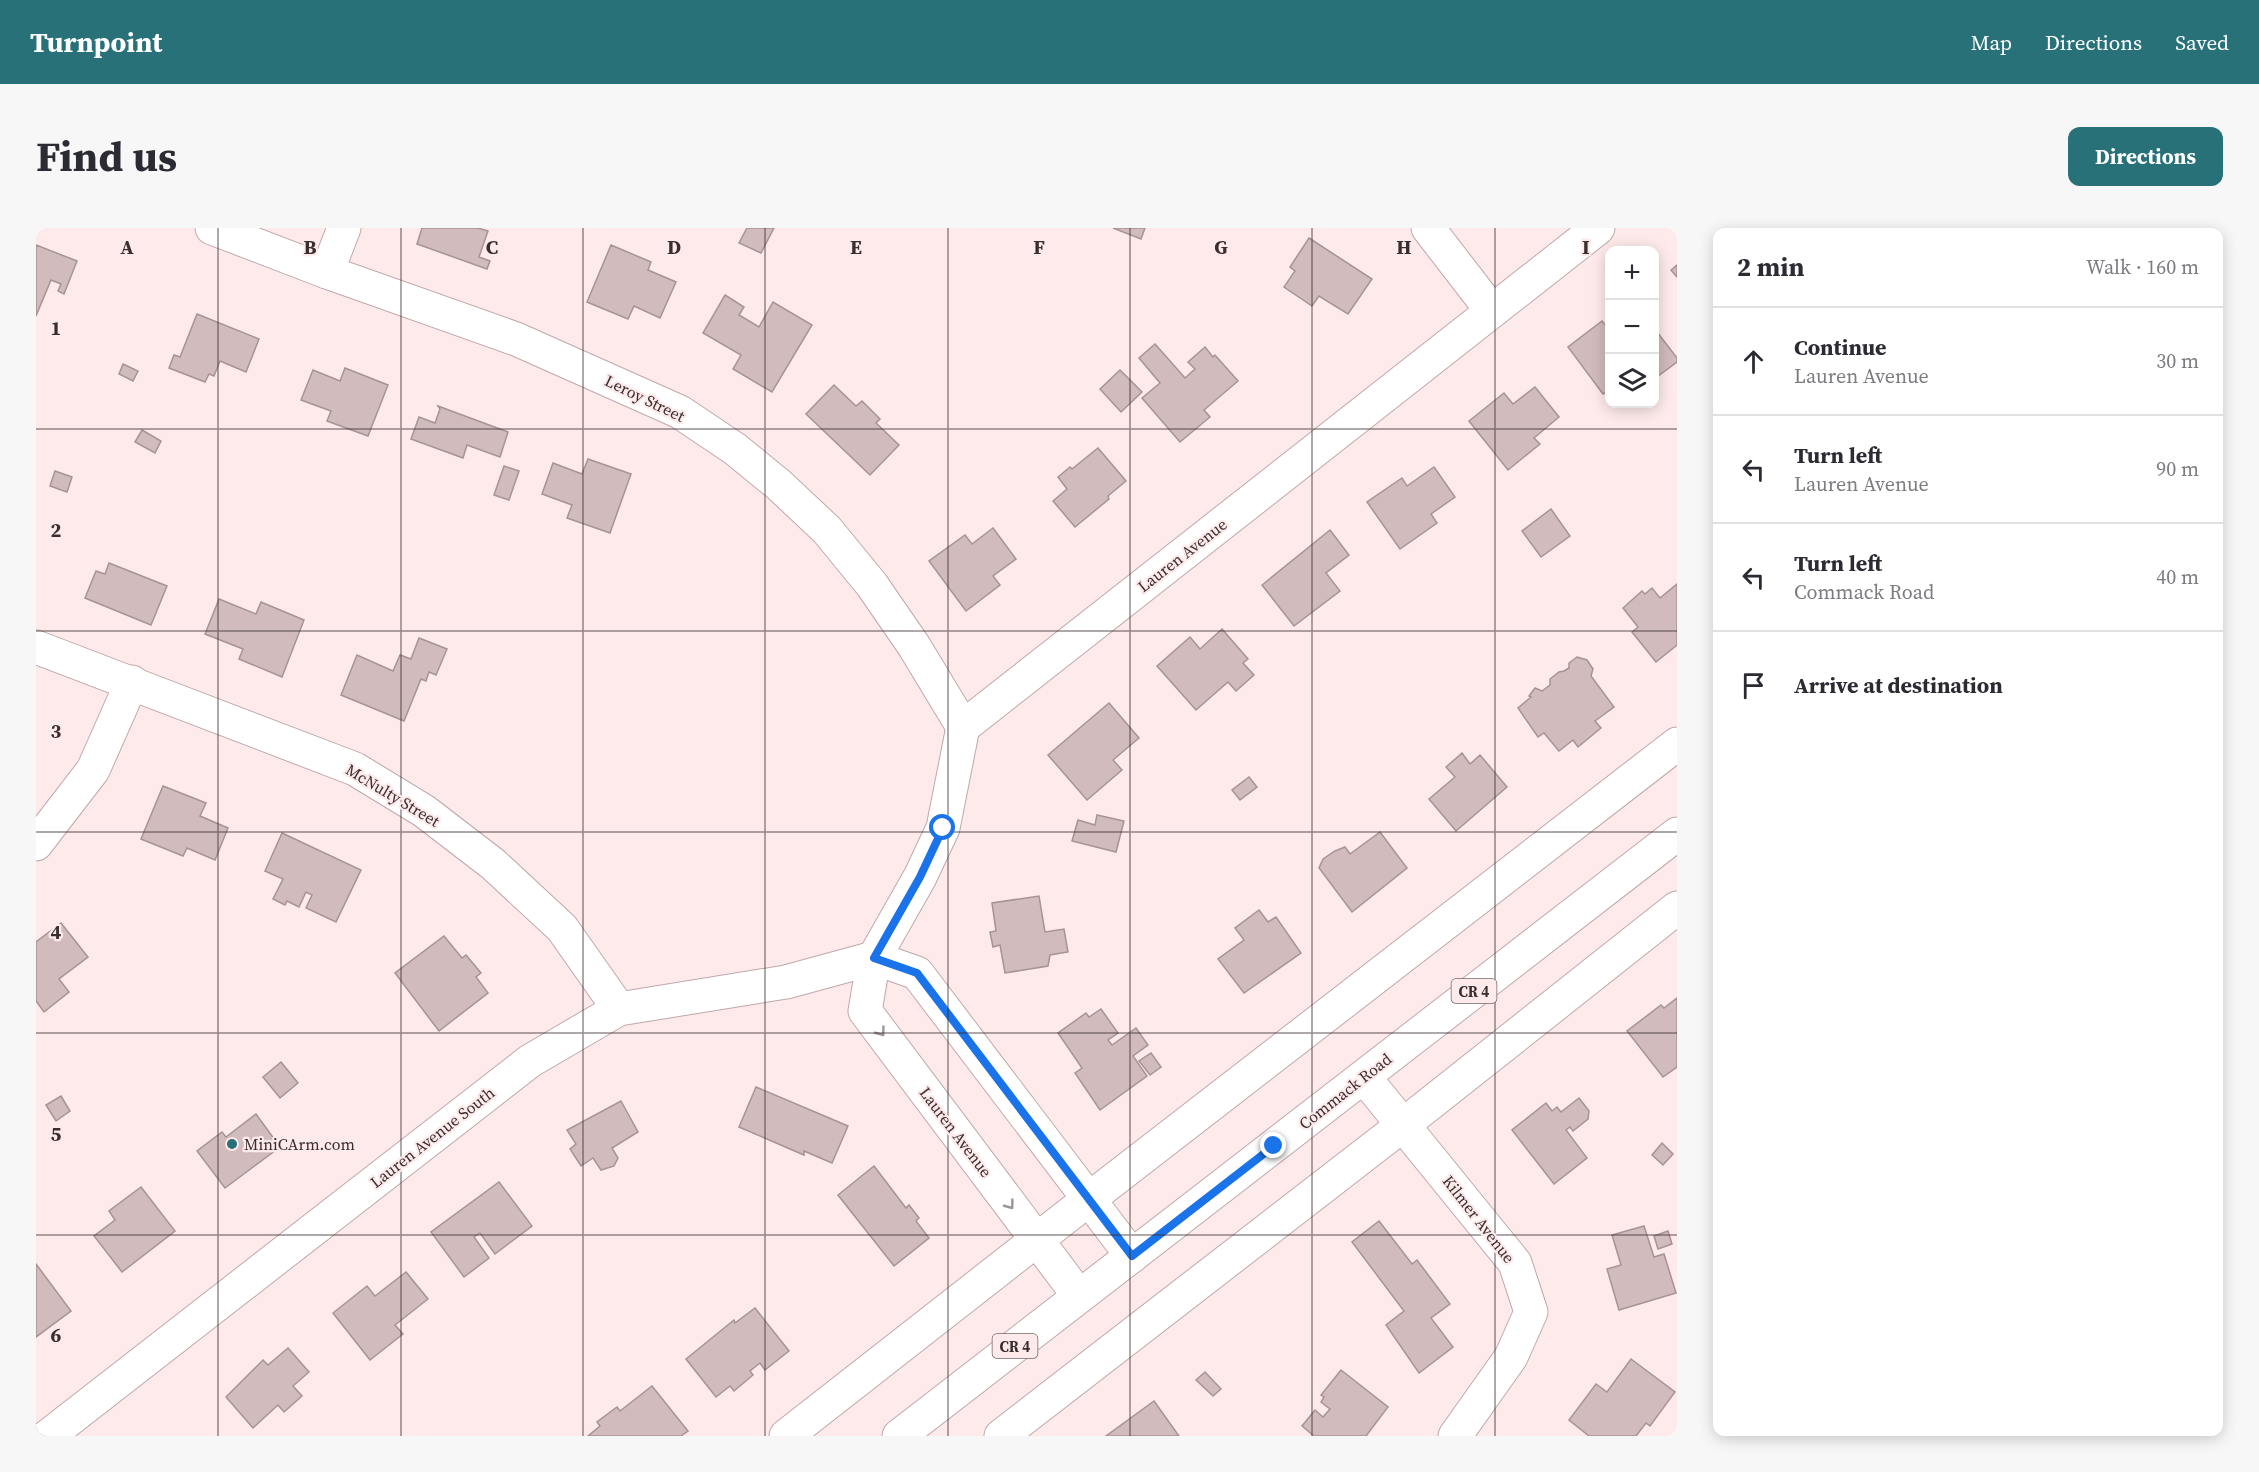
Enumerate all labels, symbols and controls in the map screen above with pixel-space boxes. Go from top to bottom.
text: Turnpoint [30,23,162,61]
text: Map [1971,28,2012,57]
text: Directions [2045,28,2142,57]
text: Saved [2175,28,2229,57]
text: Find us [36,127,177,185]
button: Directions [2068,127,2223,186]
text: A [120,233,134,261]
text: B [303,233,317,261]
text: C [486,233,498,261]
text: D [667,233,681,261]
text: E [850,233,862,261]
text: F [1033,233,1045,261]
text: G [1214,233,1228,261]
text: H [1396,233,1412,261]
text: I [1582,233,1590,261]
map controls [1605,246,1659,408]
button: + [1605,246,1659,300]
text: 2 min [1737,249,1804,285]
text: Walk · 160 m [2086,253,2199,281]
button: − [1605,300,1659,354]
text: 1 [51,314,61,342]
text: Continue [1794,332,1887,362]
icon: ahead [1737,345,1770,378]
text: 30 m [2156,347,2199,375]
button: layers [1605,354,1659,408]
text: Lauren Avenue [1794,362,1929,390]
street label: Leroy Street [601,369,689,427]
text: Turn left [1794,440,1882,470]
icon: left [1737,453,1770,486]
text: 90 m [2156,455,2199,483]
text: Lauren Avenue [1794,470,1929,498]
street label: Lauren Avenue [1133,513,1231,597]
text: 2 [51,516,62,544]
text: Turn left [1794,548,1882,578]
icon: left [1737,561,1770,594]
text: 40 m [2156,563,2199,591]
text: Commack Road [1794,578,1934,606]
icon: arrive [1737,669,1770,702]
text: Arrive at destination [1794,670,2003,700]
text: 3 [51,717,62,745]
street label: McNulty Street [342,758,445,832]
route start [929,814,955,840]
text: 4 [51,918,62,946]
road number: CR 4 [1452,979,1496,1003]
one-way arrow [873,1025,884,1036]
street label: Commack Road [1294,1048,1396,1134]
street label: Lauren Avenue South [365,1081,499,1193]
street label: Lauren Avenue [915,1082,997,1182]
text: 5 [51,1120,62,1148]
route end [1260,1132,1286,1158]
place label: MiniCArm.com [244,1133,355,1155]
marker: MiniCArm.com [225,1137,239,1151]
street label: Kilmer Avenue [1438,1171,1520,1267]
one-way arrow [1003,1198,1014,1209]
text: 6 [51,1321,62,1349]
road number: CR 4 [992,1334,1038,1358]

